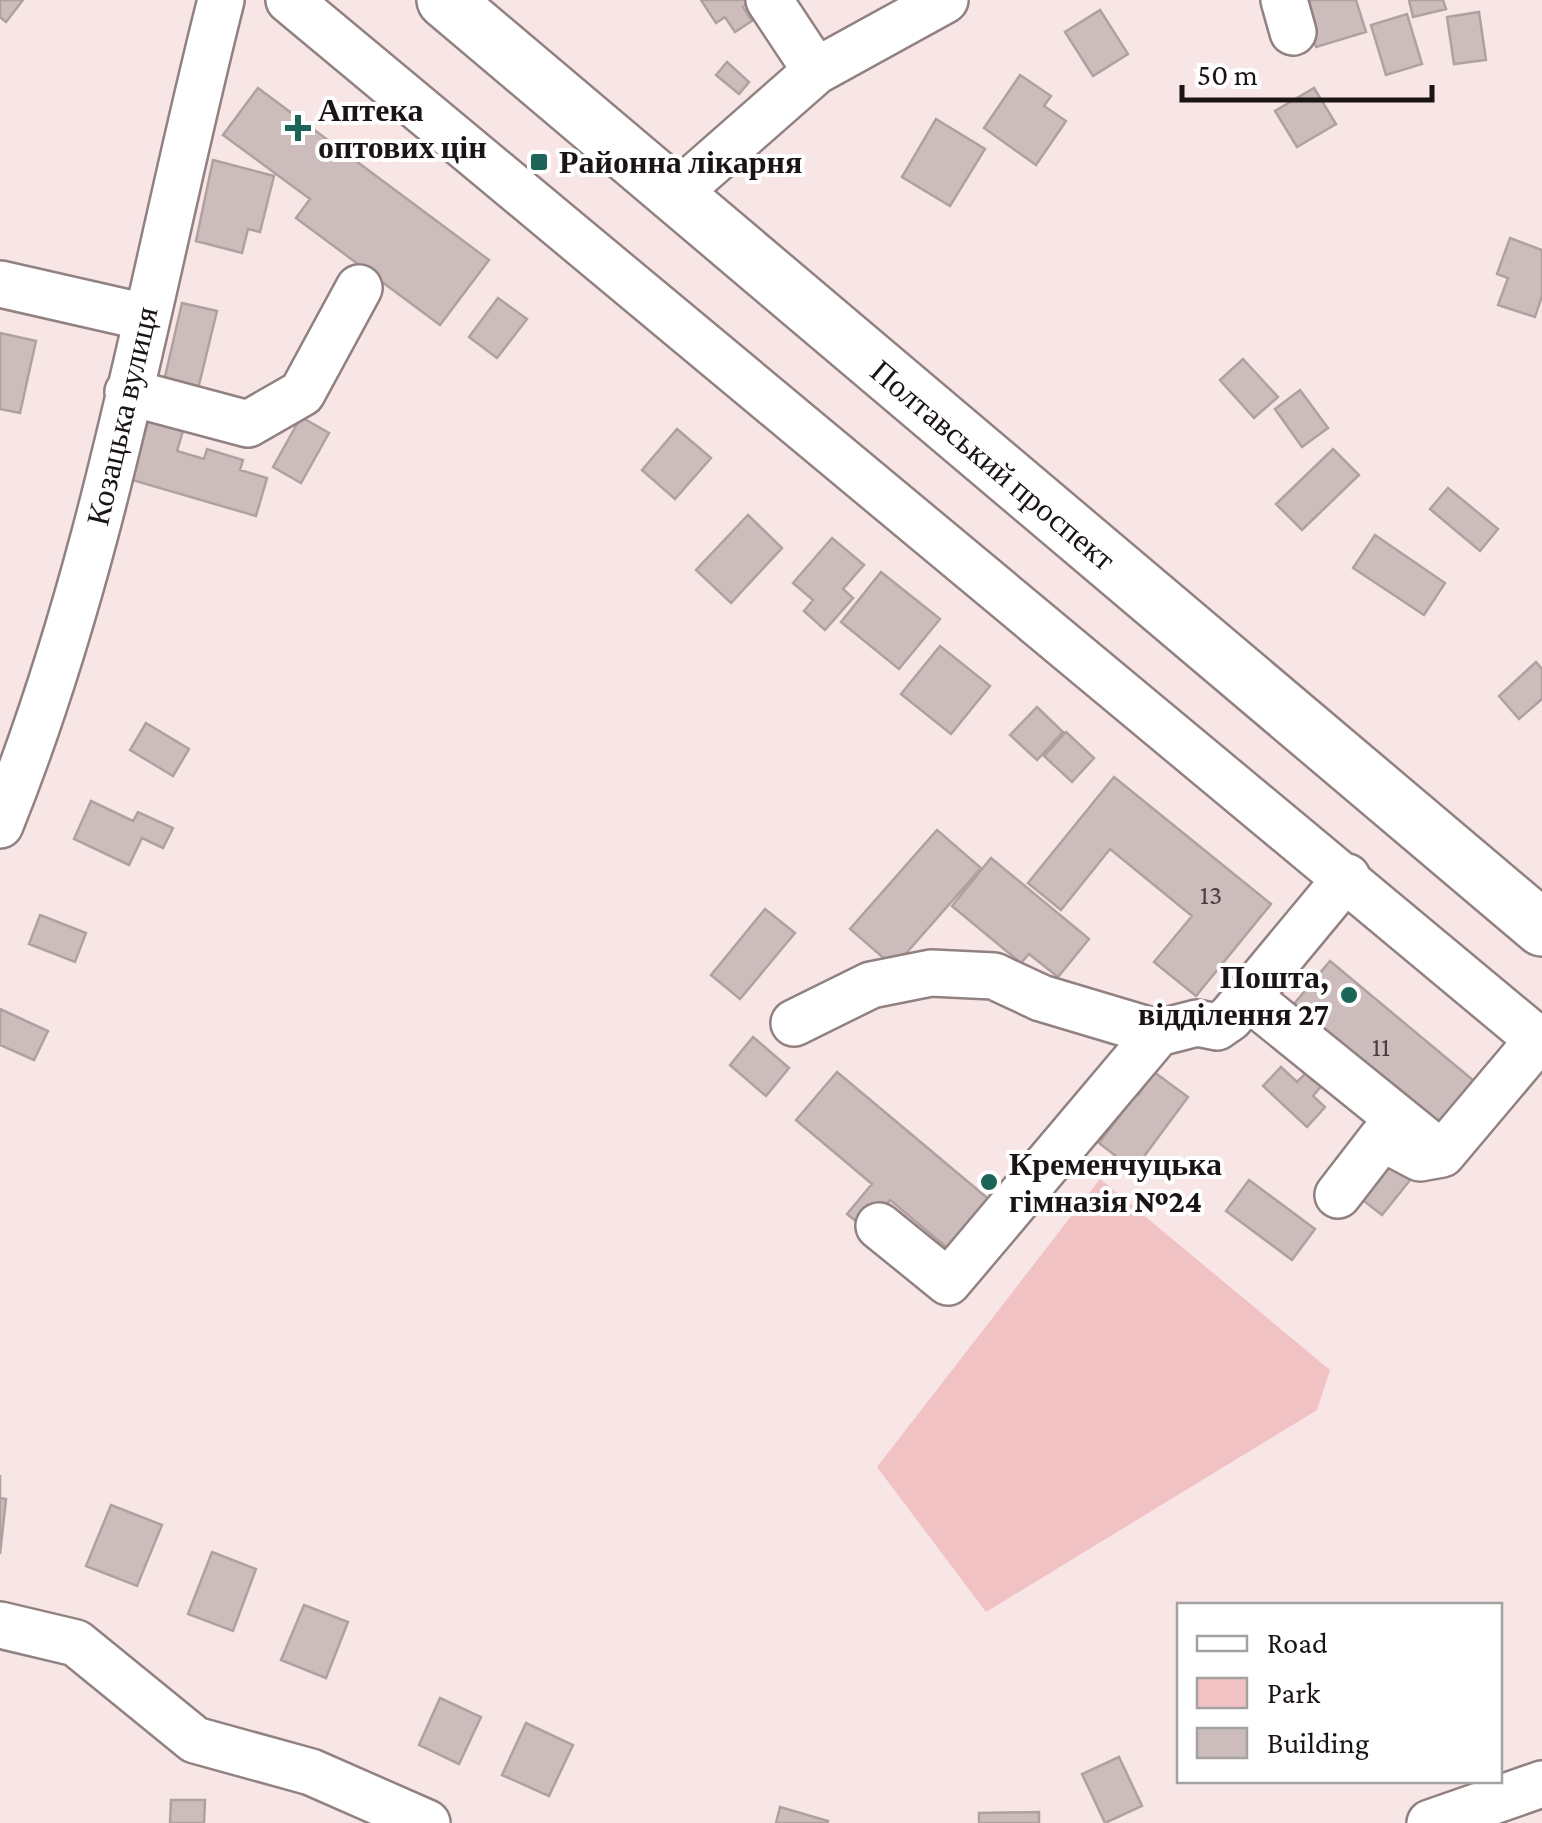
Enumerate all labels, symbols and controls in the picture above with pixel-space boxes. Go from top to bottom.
scale bar [1182,40,1432,102]
text: 50 m [1197,58,1258,91]
place label: Аптека оптових цін [318,92,487,165]
marker: Аптека оптових цін [287,117,309,139]
place label: Районна лікарня [559,144,802,180]
marker: Районна лікарня [528,151,550,173]
street label: Козацька вулиця [79,303,165,529]
street label: Полтавський проспект [864,352,1122,578]
house number: 13 [1200,879,1222,910]
place label: Пошта, відділення 27 [1138,959,1329,1032]
marker: Пошта, відділення 27 [1338,984,1360,1006]
house number: 11 [1372,1031,1390,1062]
place label: Кременчуцька гімназія №24 [1009,1146,1222,1219]
marker: Кременчуцька гімназія №24 [978,1171,1000,1193]
legend [1177,1603,1502,1783]
text: Road [1267,1626,1328,1659]
text: Park [1267,1676,1321,1709]
text: Building [1267,1726,1369,1760]

